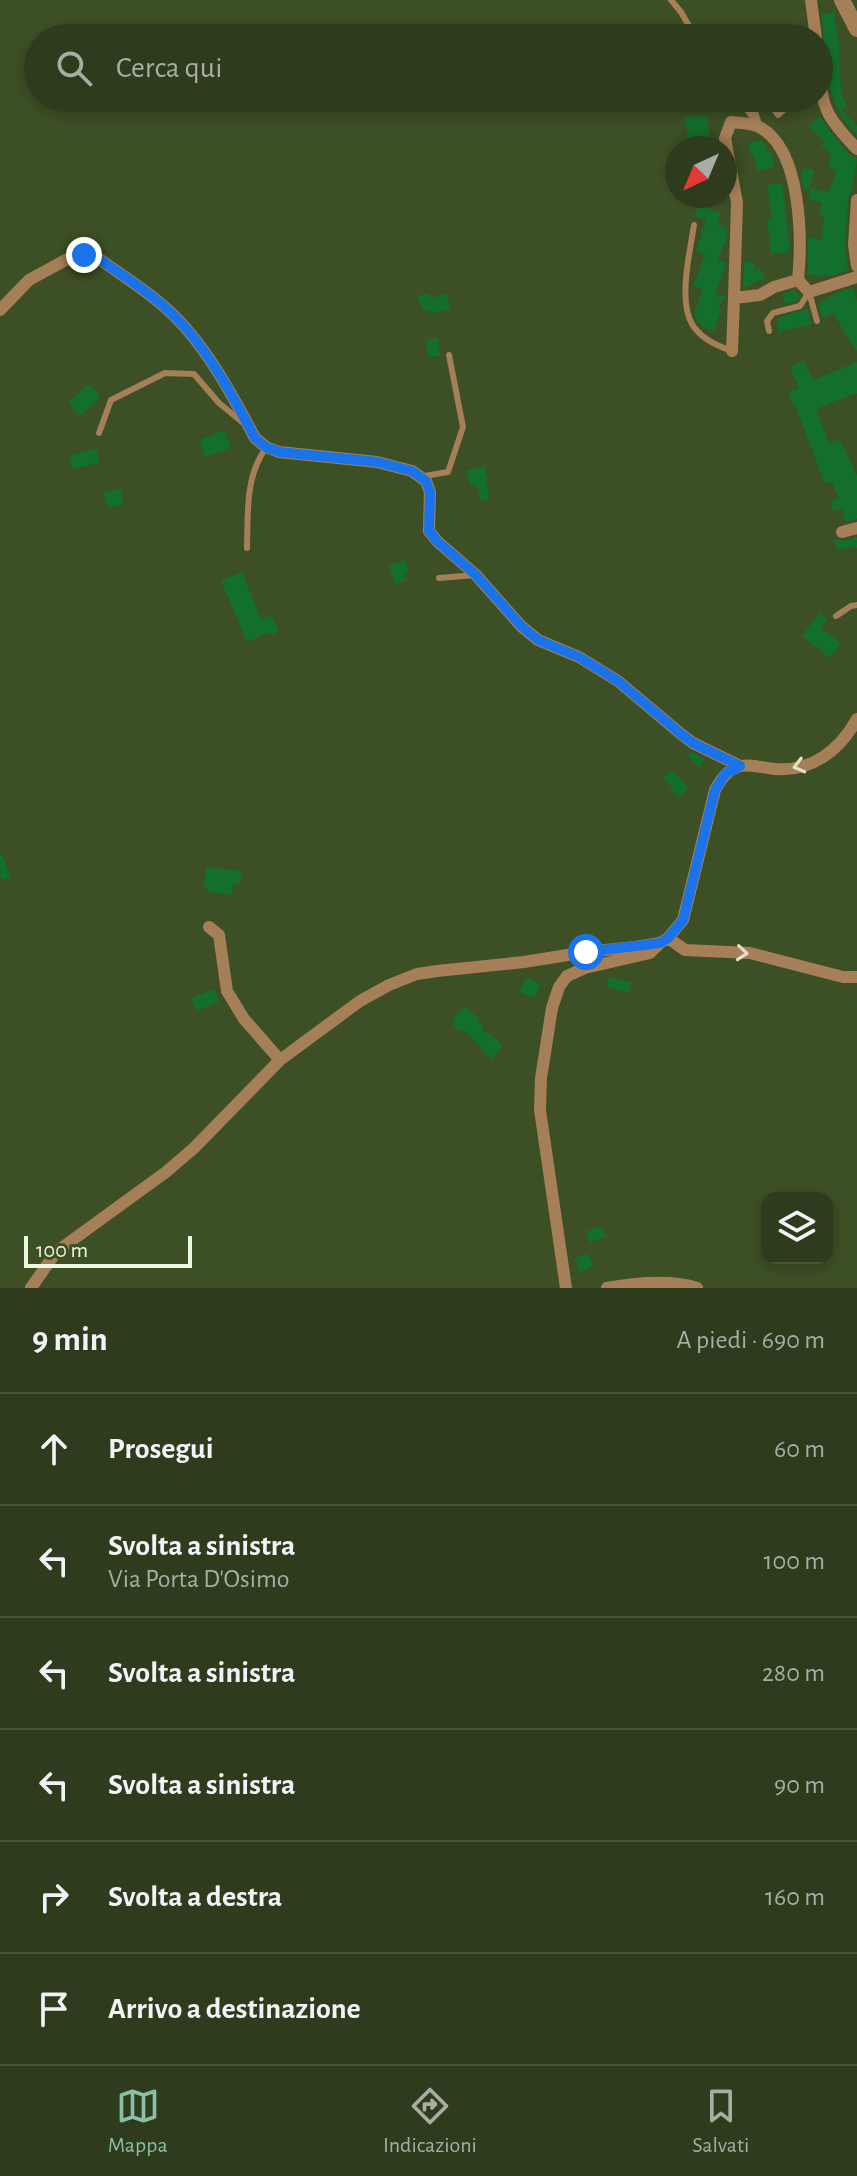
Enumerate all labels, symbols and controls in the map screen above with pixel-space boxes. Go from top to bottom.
search box [24,24,833,112]
icon: search [52,46,96,90]
text: Cerca qui [116,53,222,83]
north arrow [665,136,737,208]
route end [66,237,102,273]
one-way arrow [793,756,807,773]
route start [568,934,604,970]
one-way arrow [736,944,749,961]
map controls [761,1192,833,1264]
button: layers [761,1192,833,1264]
scale bar [24,1232,192,1268]
text: 100 m [36,1239,88,1261]
text: 9 min [32,1323,108,1357]
text: A piedi · 690 m [677,1327,825,1353]
icon: ahead [32,1427,76,1471]
text: Prosegui [108,1434,214,1464]
text: 60 m [774,1436,825,1462]
text: Svolta a sinistra [108,1531,295,1561]
icon: left [32,1539,76,1583]
text: 100 m [764,1548,825,1574]
text: Via Porta D'Osimo [108,1566,290,1592]
icon: left [32,1651,76,1695]
text: Svolta a sinistra [108,1658,295,1688]
text: 280 m [762,1660,825,1686]
icon: left [32,1763,76,1807]
text: Svolta a sinistra [108,1770,295,1800]
text: 90 m [774,1772,825,1798]
icon: right [32,1875,76,1919]
text: Svolta a destra [108,1882,282,1912]
text: 160 m [765,1884,825,1910]
icon: arrive [32,1987,76,2031]
text: Arrivo a destinazione [108,1994,361,2024]
tab: Mappa [108,2084,168,2158]
tab: Indicazioni [383,2084,477,2158]
tab: Salvati [692,2084,749,2158]

